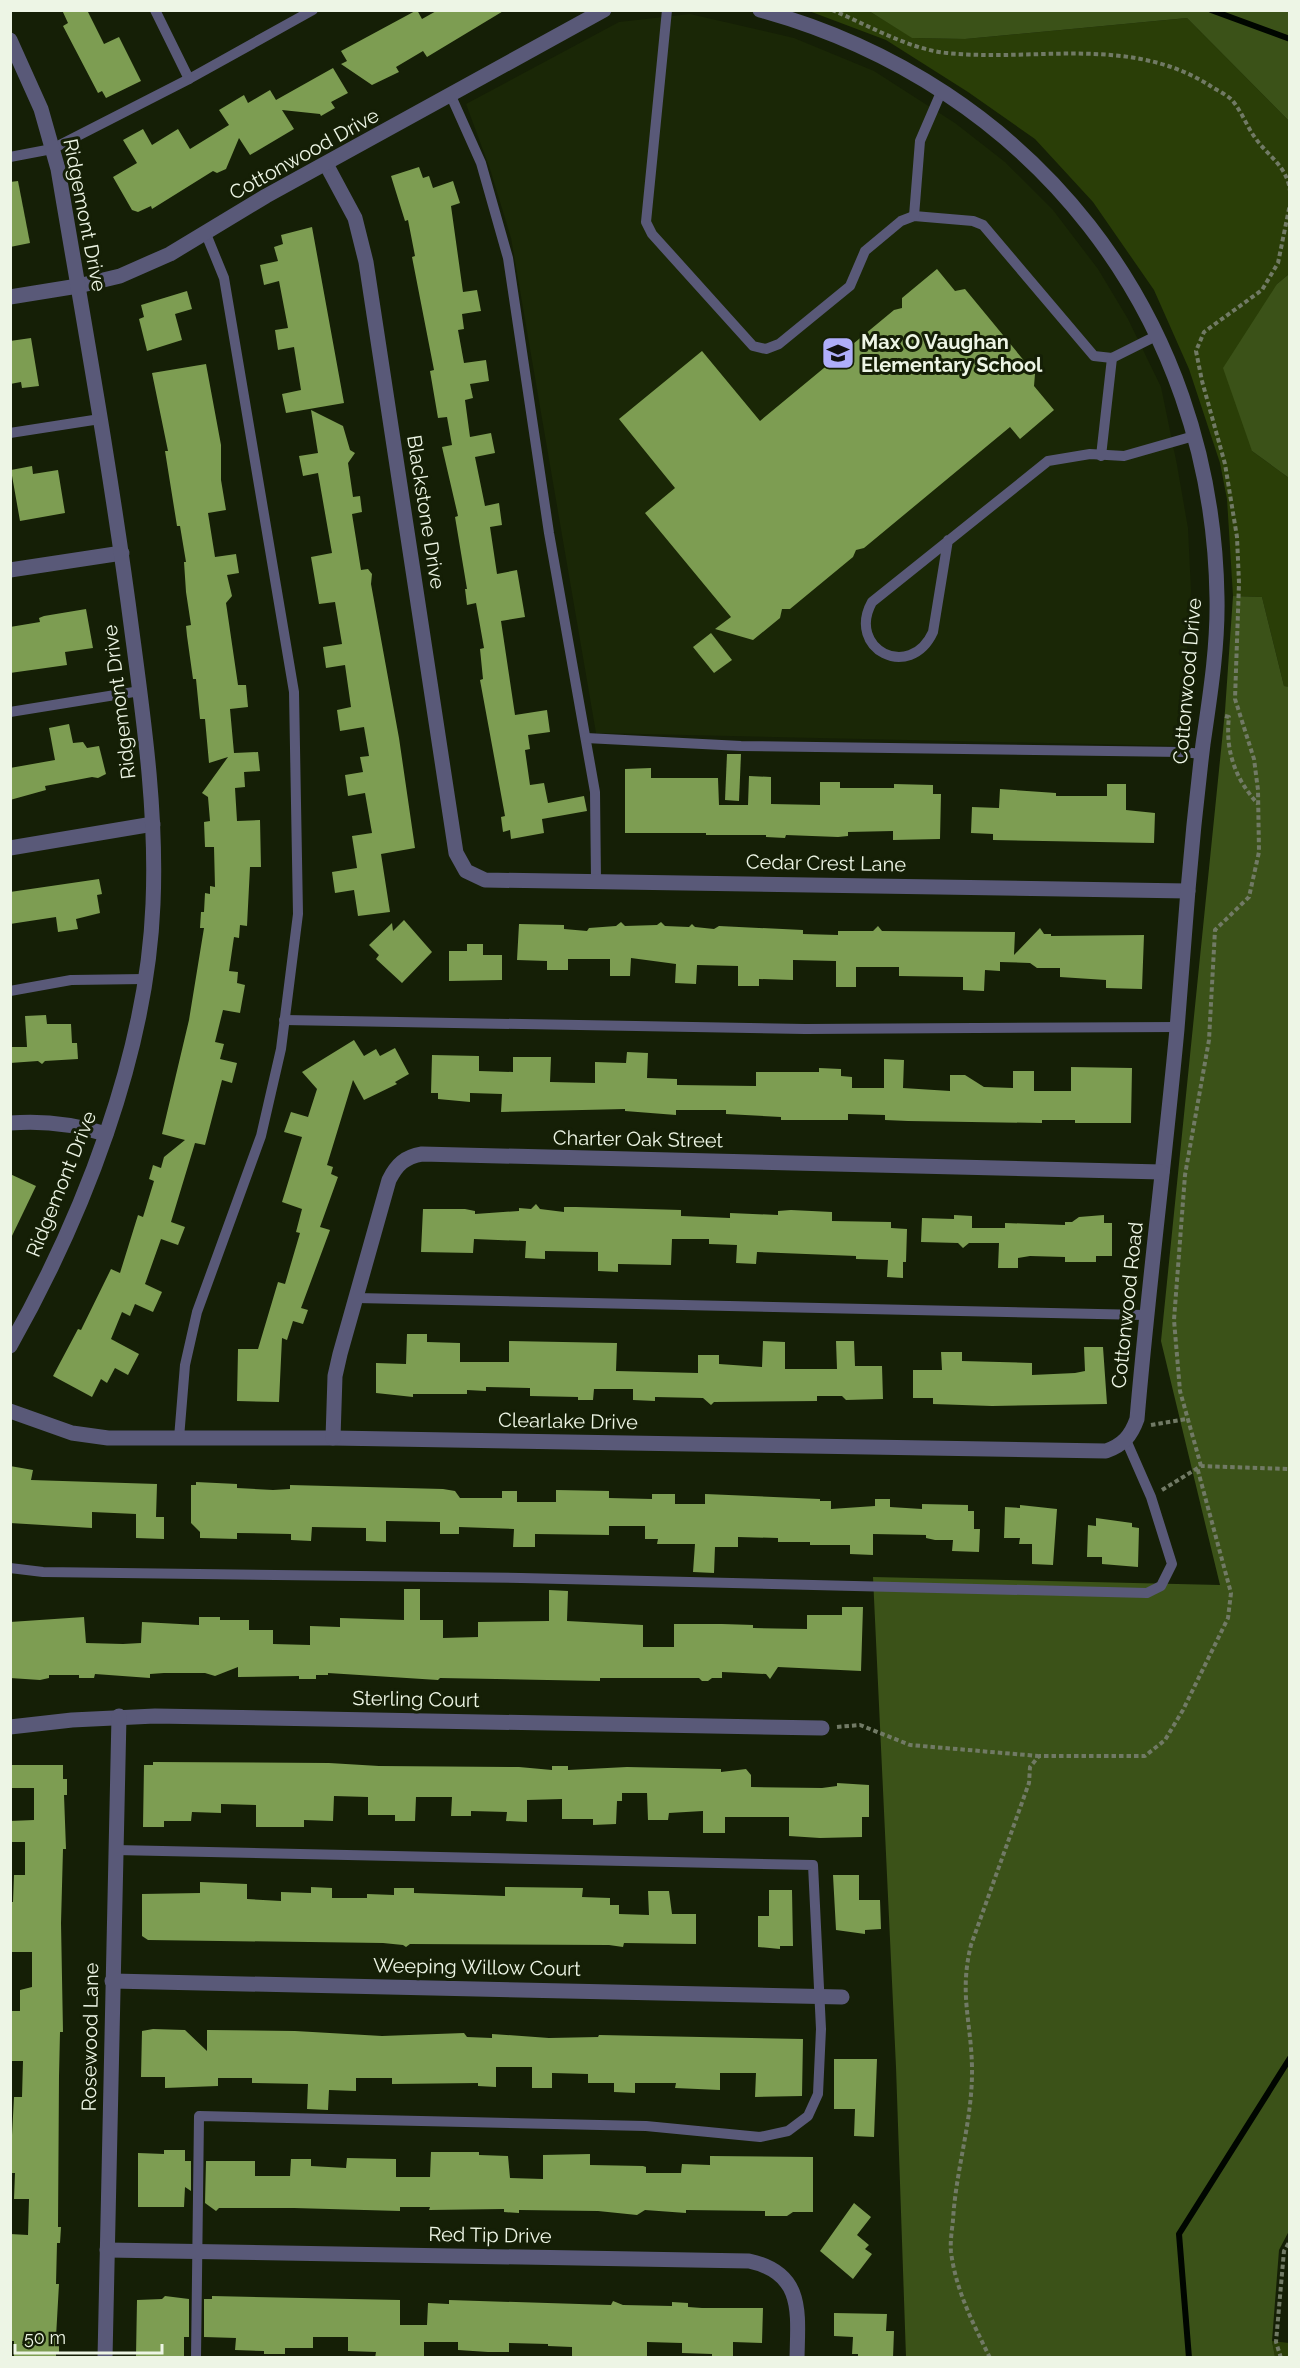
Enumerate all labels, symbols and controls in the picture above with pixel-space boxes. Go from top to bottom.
street label: Cottonwood Drive [225,103,383,205]
street label: Ridgemont Drive [58,137,112,294]
place label: Max O Vaughan Elementary School [861,330,1043,377]
school or university icon: Max O Vaughan Elementary School [820,335,856,371]
street label: Blackstone Drive [402,433,450,591]
street label: Cottonwood Drive [1168,597,1206,765]
street label: Ridgemont Drive [98,623,140,781]
street label: Cedar Crest Lane [746,850,906,876]
street label: Ridgemont Drive [21,1107,101,1260]
street label: Charter Oak Street [553,1126,724,1152]
street label: Cottonwood Road [1106,1221,1148,1389]
street label: Clearlake Drive [498,1408,638,1434]
street label: Sterling Court [352,1686,480,1712]
street label: Weeping Willow Court [373,1953,581,1981]
street label: Rosewood Lane [77,1962,103,2112]
street label: Red Tip Drive [428,2222,552,2248]
scale bar [15,2317,162,2355]
text: 50 m [24,2327,66,2348]

